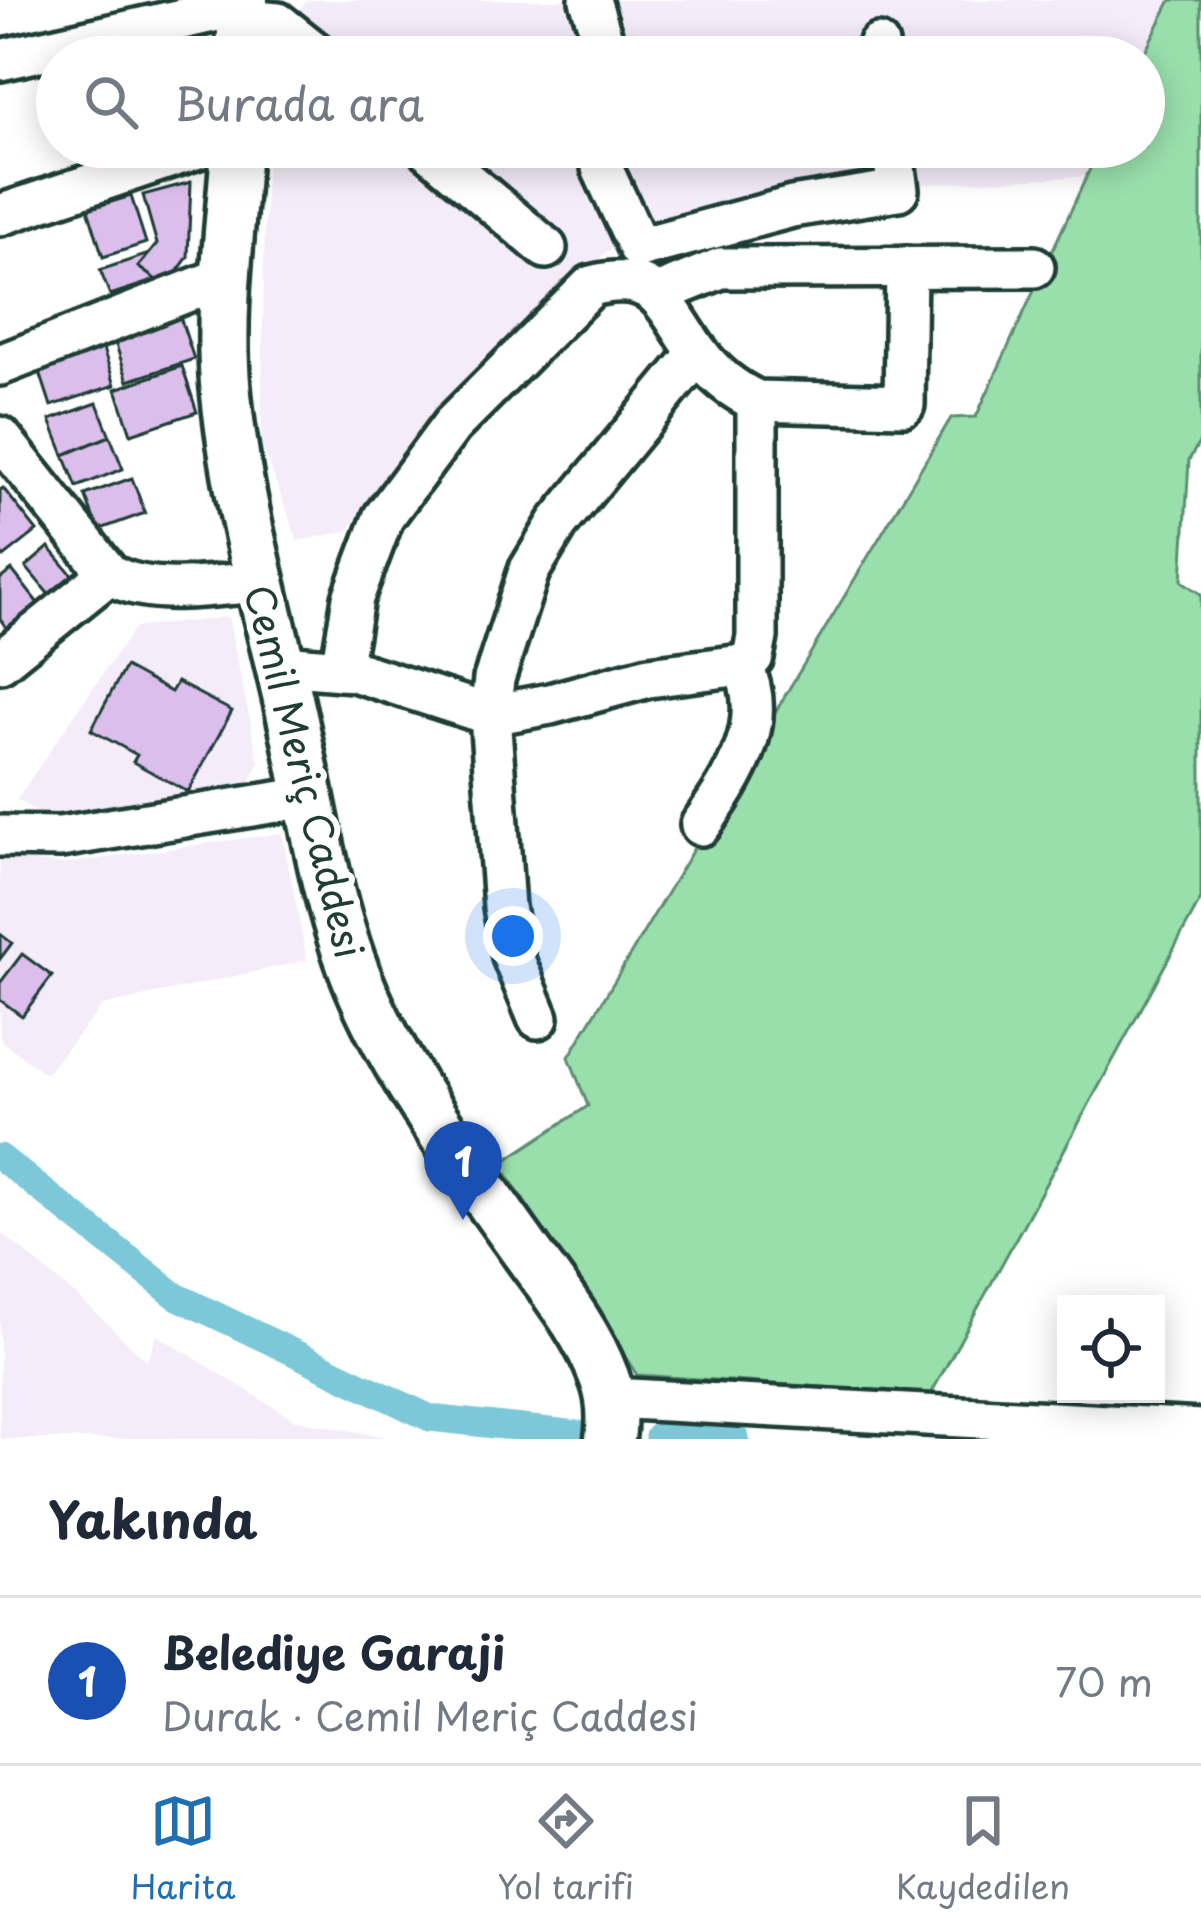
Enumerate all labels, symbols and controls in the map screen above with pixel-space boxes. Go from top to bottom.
search box [36,36,1165,168]
text: Burada ara [174,68,424,136]
icon: search [78,69,144,135]
street label: Cemil Meriç Caddesi [231,578,381,964]
your location [483,906,543,966]
pin: 1 [424,1121,502,1220]
map controls [1057,1295,1165,1403]
button: locate [1057,1295,1165,1403]
text: Yakında [48,1479,258,1556]
text: Belediye Garaji [162,1617,505,1685]
text: 1 [78,1651,96,1710]
text: 70 m [1055,1651,1153,1710]
text: Durak · Cemil Meriç Caddesi [162,1685,698,1744]
tab: Harita [131,1788,236,1910]
tab: Yol tarifi [497,1788,634,1910]
tab: Kaydedilen [896,1788,1070,1910]

